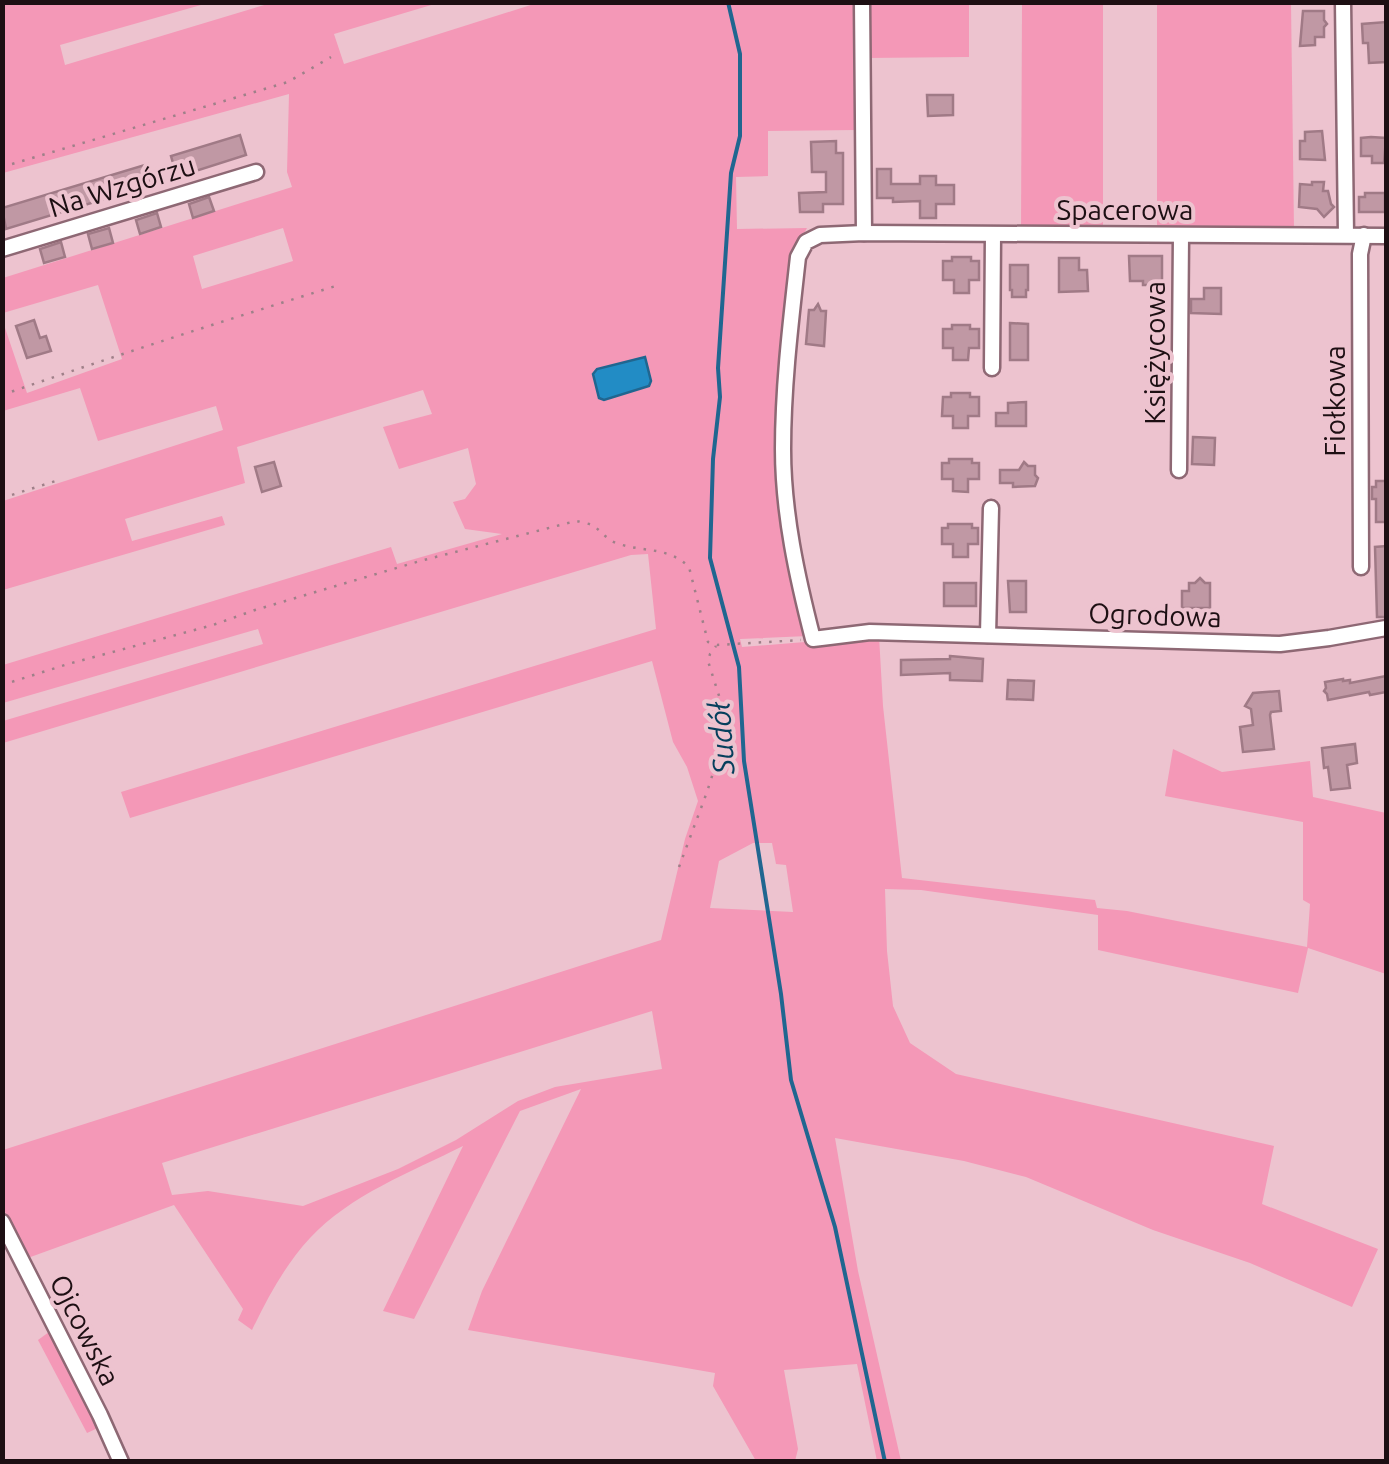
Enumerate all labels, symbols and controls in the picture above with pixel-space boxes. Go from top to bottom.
street label: Na Wzgórzu [45,149,199,222]
street label: Spacerowa [1057,194,1193,225]
street label: Księżycowa [1139,281,1170,425]
street label: Fiołkowa [1319,345,1350,457]
street label: Ogrodowa [1088,597,1222,632]
water label: Sudół [701,700,741,777]
street label: Ojcowska [44,1269,127,1390]

